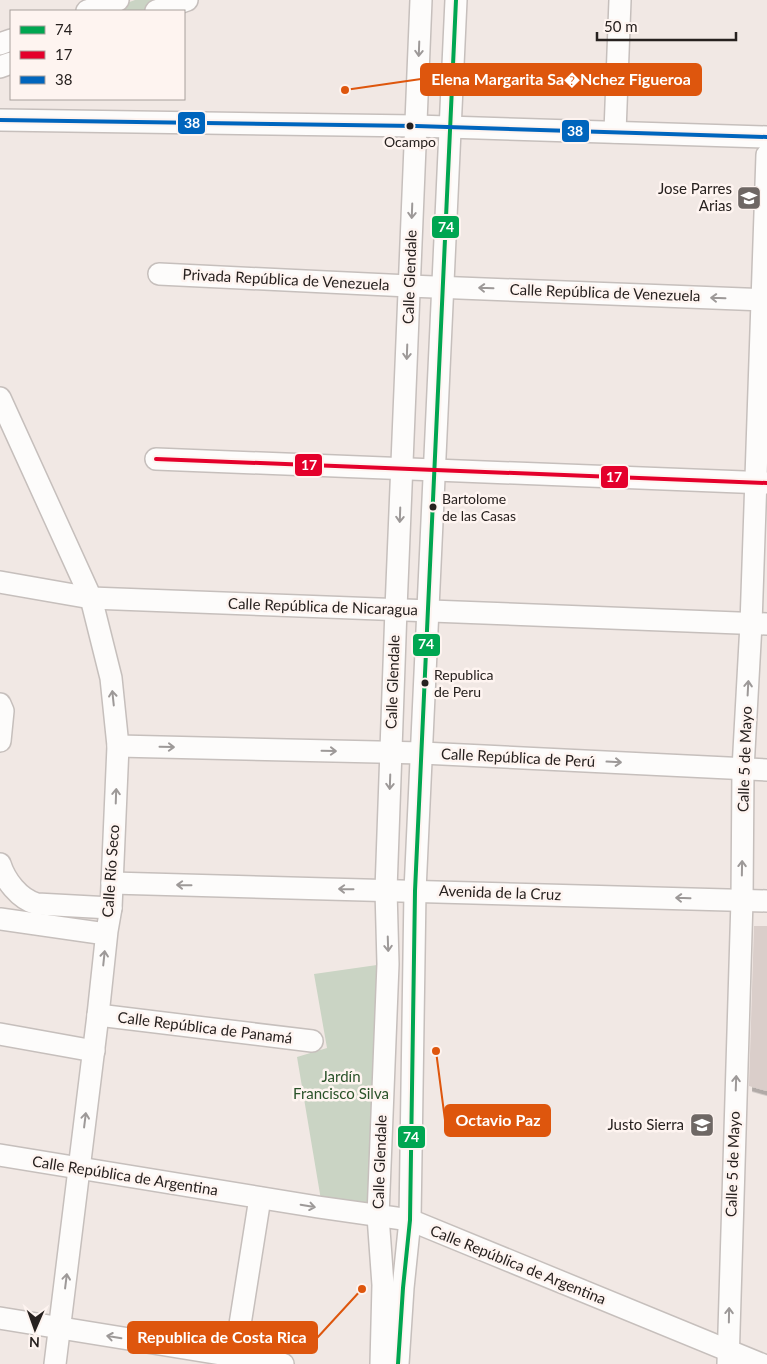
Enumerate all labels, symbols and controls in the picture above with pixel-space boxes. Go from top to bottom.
legend [10,10,185,100]
scale bar [597,10,736,42]
text: 50 m [604,17,638,35]
text: 74 [55,20,73,38]
one-way arrow [415,40,424,56]
text: 17 [55,45,73,63]
callout: Elena Margarita Sa�Nchez Figueroa [421,64,701,95]
text: Elena Margarita Sa�Nchez Figueroa [431,69,691,88]
text: 38 [55,70,72,88]
line badge: 38 [177,111,206,135]
text: 38 [184,114,200,131]
line badge: 38 [561,119,590,143]
marker: Ocampo [405,121,415,131]
text: 38 [567,122,583,139]
place label: Ocampo [384,133,436,150]
place label: Jose Parres Arias [658,179,732,214]
school or university icon: Jose Parres Arias [736,185,762,211]
one-way arrow [408,203,417,219]
line badge: 74 [431,215,460,239]
text: 74 [438,218,454,235]
street label: Calle Glendale [398,229,420,324]
street label: Privada República de Venezuela [182,265,390,293]
street label: Calle República de Venezuela [509,280,701,304]
one-way arrow [478,284,494,293]
one-way arrow [711,293,727,303]
one-way arrow [402,344,411,360]
line badge: 17 [294,453,323,477]
text: 17 [301,456,317,473]
line badge: 17 [600,465,629,489]
text: 17 [606,468,622,485]
place label: Bartolome de las Casas [442,490,516,524]
marker: Bartolome de las Casas [428,502,438,512]
one-way arrow [395,506,404,522]
street label: Calle República de Nicaragua [228,594,418,618]
line badge: 74 [412,633,441,657]
street label: Calle Glendale [381,634,403,729]
text: 74 [418,635,434,652]
place label: Republica de Peru [434,666,494,700]
marker: Republica de Peru [420,678,430,688]
one-way arrow [743,680,752,696]
one-way arrow [108,690,118,706]
street label: Calle 5 de Mayo [733,706,755,812]
one-way arrow [158,742,174,752]
street label: Calle República de Perú [440,744,596,770]
one-way arrow [321,746,337,755]
one-way arrow [606,758,622,767]
one-way arrow [385,774,395,790]
one-way arrow [111,789,120,805]
street label: Calle Río Seco [98,824,122,918]
one-way arrow [738,860,747,876]
one-way arrow [176,880,192,890]
street label: Avenida de la Cruz [439,881,562,903]
one-way arrow [338,884,354,894]
one-way arrow [676,893,692,903]
one-way arrow [383,936,393,952]
one-way arrow [99,951,109,967]
street label: Calle República de Panamá [117,1007,294,1047]
park label: Jardín Francisco Silva [293,1067,389,1102]
one-way arrow [731,1075,740,1091]
callout: Octavio Paz [445,1105,550,1136]
text: Octavio Paz [455,1110,541,1129]
street label: Calle 5 de Mayo [721,1111,743,1217]
one-way arrow [81,1112,91,1128]
school or university icon: Justo Sierra [689,1112,715,1138]
street label: Calle Glendale [368,1114,390,1209]
place label: Justo Sierra [607,1115,684,1133]
line badge: 74 [397,1125,426,1149]
text: 74 [403,1128,419,1145]
street label: Calle República de Argentina [31,1151,219,1199]
one-way arrow [299,1201,315,1211]
street label: Calle República de Argentina [428,1221,609,1308]
one-way arrow [61,1273,71,1289]
north arrow [10,1304,60,1354]
one-way arrow [724,1308,734,1324]
callout: Republica de Costa Rica [128,1322,317,1353]
text: Republica de Costa Rica [137,1327,307,1346]
one-way arrow [107,1332,123,1342]
text: N [29,1334,40,1351]

